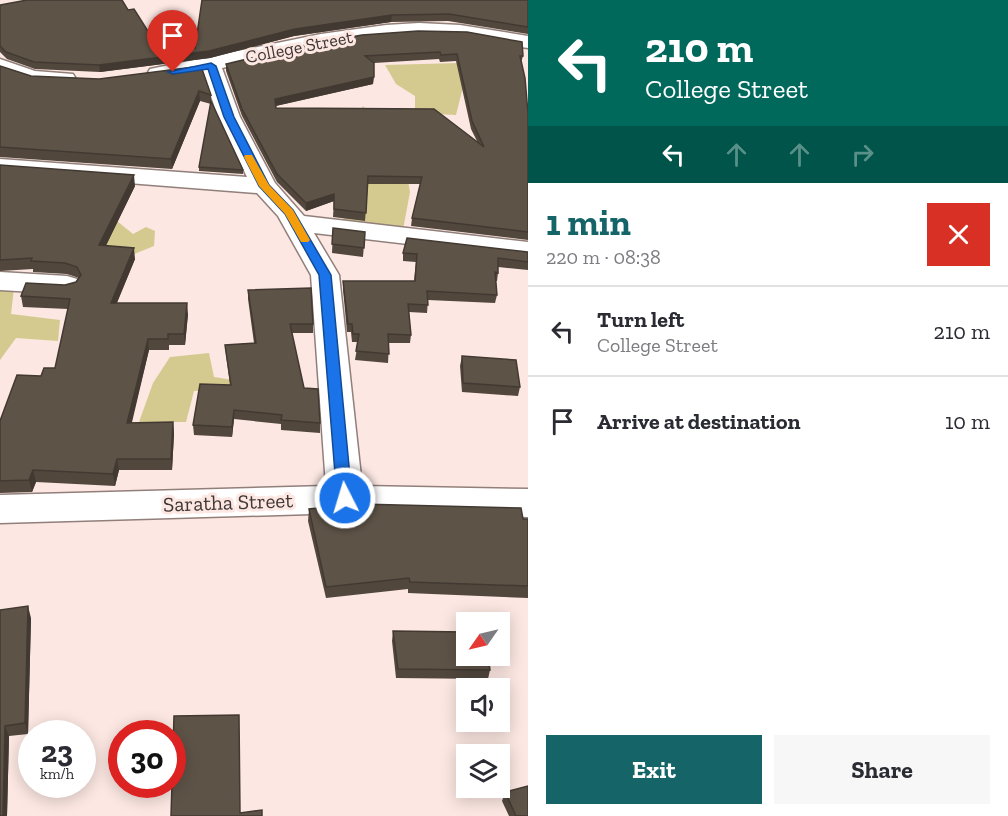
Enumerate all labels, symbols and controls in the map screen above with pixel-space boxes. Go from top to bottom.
pin [147,10,198,72]
icon: arrive [156,19,189,52]
text: 210 m [645,22,753,73]
icon: left [546,24,624,102]
street label: College Street [244,26,355,68]
text: College Street [645,73,808,105]
icon: left [657,138,690,171]
icon: ahead [720,138,753,171]
icon: ahead [783,138,816,171]
icon: right [846,138,879,171]
text: 1 min [546,201,631,244]
button: close [927,203,990,266]
text: 220 m · 08:38 [546,245,661,269]
text: Turn left [597,306,684,333]
icon: left [546,315,579,348]
text: 210 m [934,318,990,345]
text: College Street [597,333,718,357]
icon: arrive [546,405,579,438]
text: Arrive at destination [597,408,800,435]
text: 10 m [945,408,990,435]
position arrow [313,466,377,530]
street label: Saratha Street [163,487,294,517]
north arrow [456,612,510,666]
map controls [456,612,510,798]
button: sound [456,678,510,732]
speed limit sign: 30 [108,720,186,798]
text: 23 [41,734,73,770]
button: Exit [546,735,762,804]
button: Share [774,735,990,804]
button: layers [456,744,510,798]
text: km/h [40,765,74,783]

